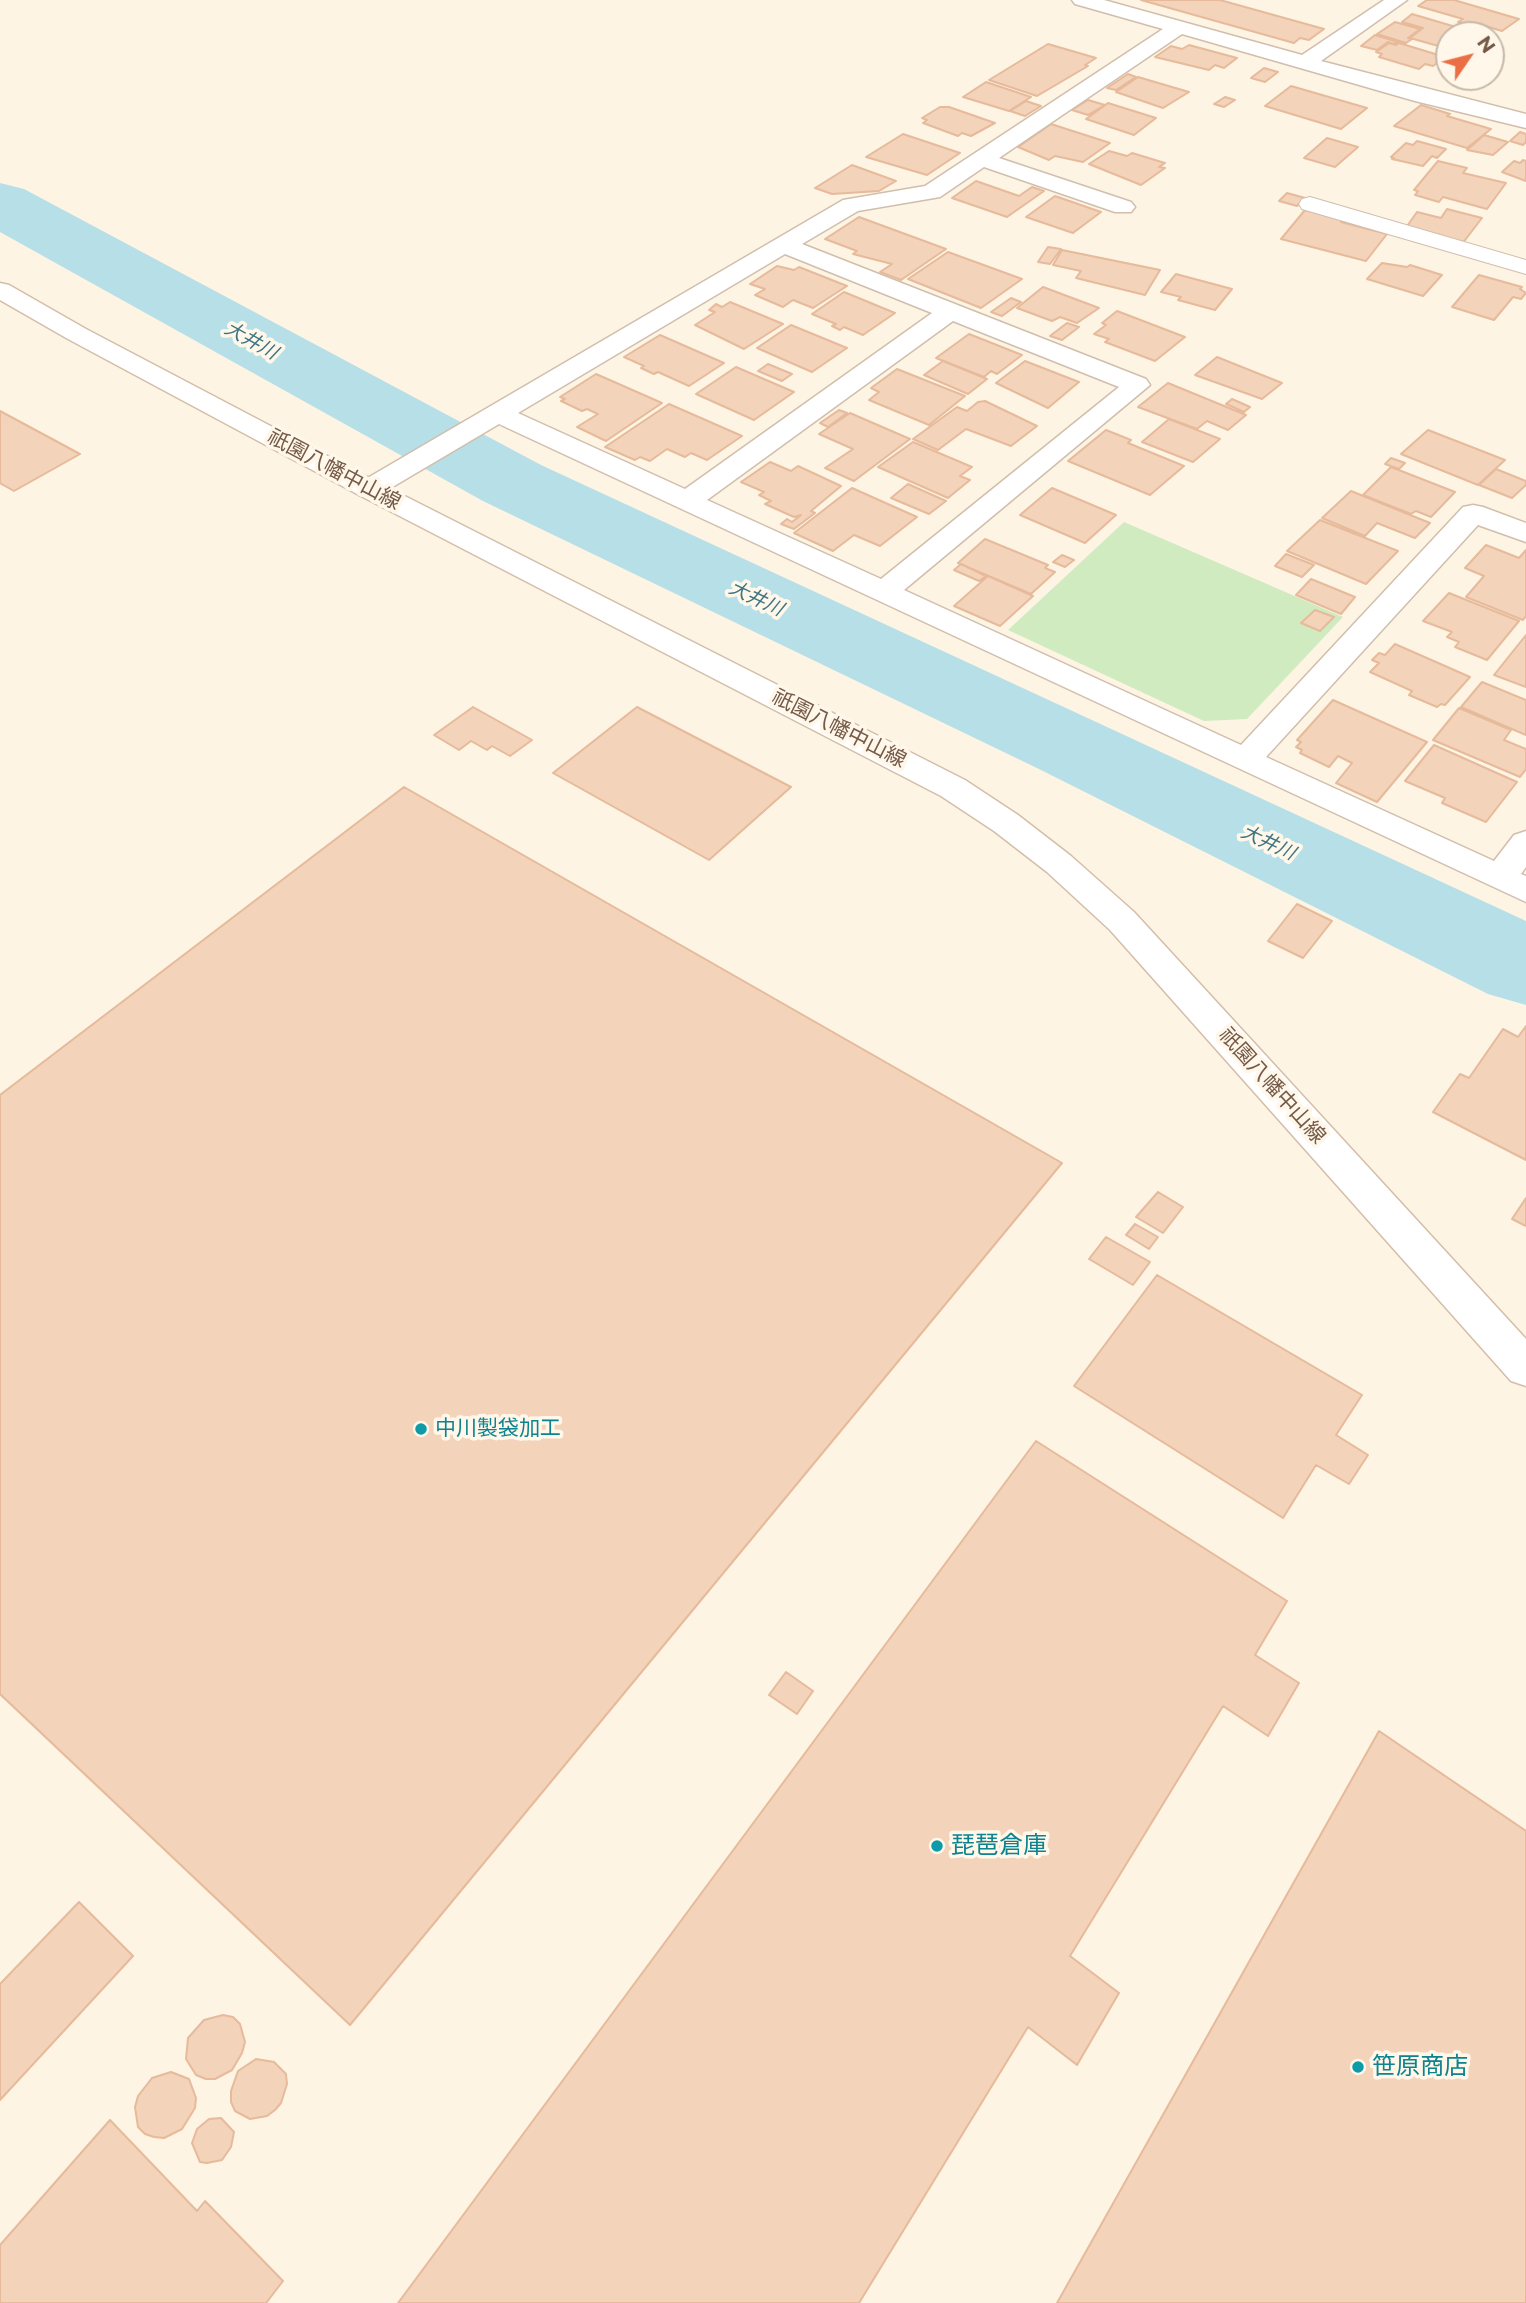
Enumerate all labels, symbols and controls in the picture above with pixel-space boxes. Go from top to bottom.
north arrow [1435,21,1505,91]
text: N [1472,32,1500,58]
water label: 大井川 [221,317,281,365]
street label: 祇園八幡中山線 [263,424,405,516]
water label: 大井川 [725,577,787,621]
street label: 祇園八幡中山線 [768,684,910,774]
water label: 大井川 [1237,821,1299,865]
street label: 祇園八幡中山線 [1213,1023,1331,1149]
place label: 中川製袋加工 [435,1416,561,1442]
marker: 中川製袋加工 [413,1421,429,1437]
place label: 琵琶倉庫 [951,1832,1047,1860]
marker: 琵琶倉庫 [929,1838,945,1854]
place label: 笹原商店 [1372,2053,1468,2081]
marker: 笹原商店 [1350,2059,1366,2075]

